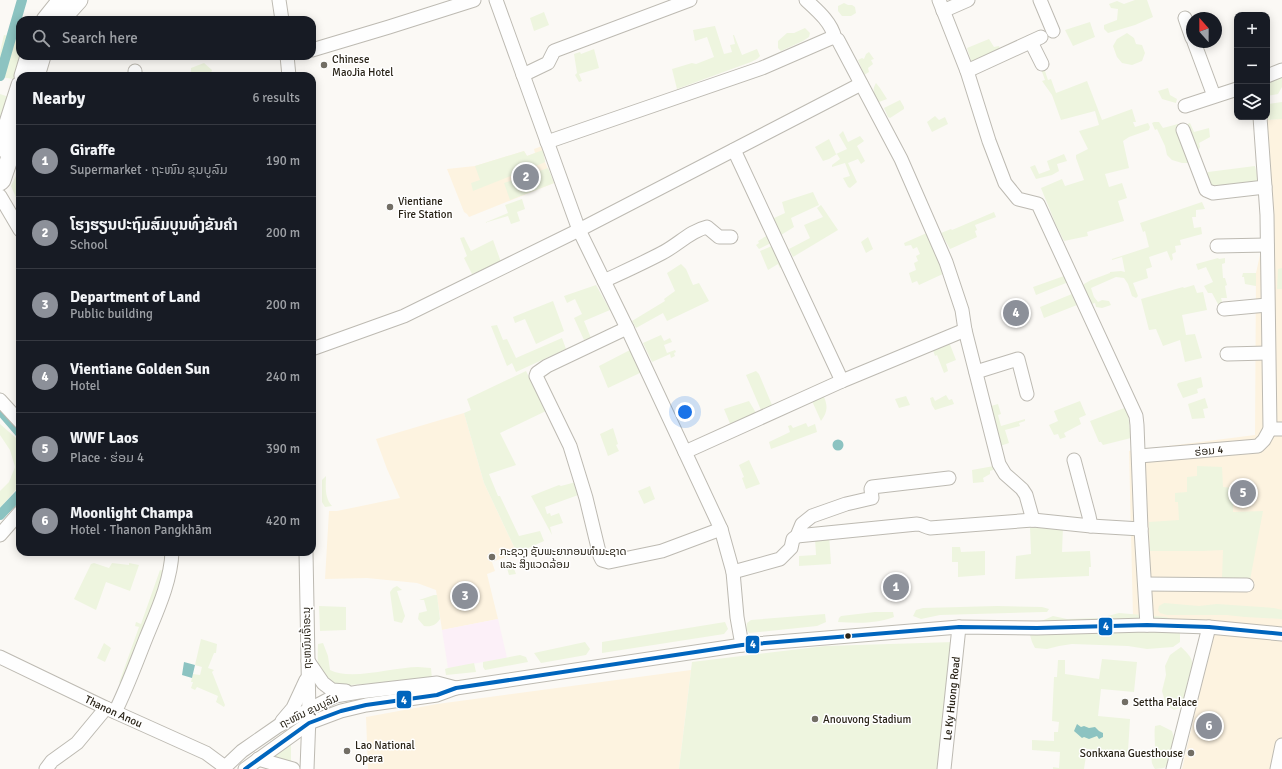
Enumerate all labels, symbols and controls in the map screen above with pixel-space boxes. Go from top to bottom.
north arrow [1186,12,1222,48]
map controls [1234,12,1270,120]
button: + [1234,12,1270,48]
search box [16,16,316,60]
icon: search [30,27,52,49]
text: Search here [62,29,138,47]
button: − [1234,48,1270,84]
place label: Chinese MaoJia Hotel [332,53,394,79]
marker: Chinese MaoJia Hotel [319,60,329,70]
button: layers [1234,84,1270,120]
text: Nearby [32,88,85,109]
text: 6 results [252,90,300,106]
text: Giraffe [70,141,115,159]
text: 1 [41,153,49,169]
text: 190 m [266,153,300,169]
text: Supermarket · ຖະໜົນ ຂຸນບູລົມ [70,162,228,178]
pin: 2 [513,162,539,192]
place label: Vientiane Fire Station [398,195,453,221]
marker: Vientiane Fire Station [385,202,395,212]
text: ໂຮງຮຽນປະຖົມສົມບູນທົ່ງຂັນຄຳ [70,216,238,234]
text: 2 [41,225,49,241]
text: 200 m [266,225,300,241]
text: School [70,237,108,253]
text: Department of Land [70,288,200,306]
text: 3 [41,297,49,313]
text: 200 m [266,297,300,313]
pin: 4 [1003,298,1029,328]
text: Public building [70,306,153,322]
text: Vientiane Golden Sun [70,360,210,378]
text: 4 [41,369,49,385]
text: 240 m [266,369,300,385]
text: Hotel [70,378,100,394]
your location [675,402,695,422]
text: WWF Laos [70,429,138,447]
text: 5 [41,441,49,457]
text: 390 m [266,441,300,457]
street label: ຮ່ອມ 4 [1194,443,1224,459]
text: Place · ຮ່ອມ 4 [70,450,144,466]
pin: 5 [1230,478,1256,508]
text: Moonlight Champa [70,504,193,522]
text: 6 [41,513,49,529]
text: 420 m [266,513,300,529]
text: Hotel · Thanon Pangkhām [70,522,212,538]
place label: ກະຊວງ ຊັບພະຍາກອນທຳມະຊາດ ແລະ ສິ່ງແວດລ້ອມ [500,545,627,571]
marker: ກະຊວງ ຊັບພະຍາກອນທຳມະຊາດ ແລະ ສິ່ງແວດລ້ອມ [487,552,497,562]
pin: 1 [883,572,909,602]
pin: 3 [452,581,478,611]
street label: ຖະຫນົນເຈົ້າອະນຸ [298,607,315,669]
line badge: 4 [1098,617,1113,636]
text: 4 [1103,620,1109,633]
unlabelled marker [843,631,853,641]
line badge: 4 [745,635,760,654]
text: 4 [750,638,756,651]
street label: Le Ky Huong Road [941,656,962,741]
line badge: 4 [396,690,412,709]
street label: ຖະໜົນ ຂຸນບູລົມ [277,691,341,732]
street label: Thanon Anou [83,692,144,730]
text: 4 [401,694,407,707]
place label: Settha Palace [1133,696,1197,709]
marker: Settha Palace [1120,697,1130,707]
pin: 6 [1196,711,1222,741]
place label: Anouvong Stadium [823,713,912,726]
marker: Anouvong Stadium [810,714,820,724]
place label: Lao National Opera [355,739,415,765]
marker: Lao National Opera [342,746,352,756]
place label: Sonkxana Guesthouse [1080,747,1183,760]
marker: Sonkxana Guesthouse [1186,748,1196,758]

